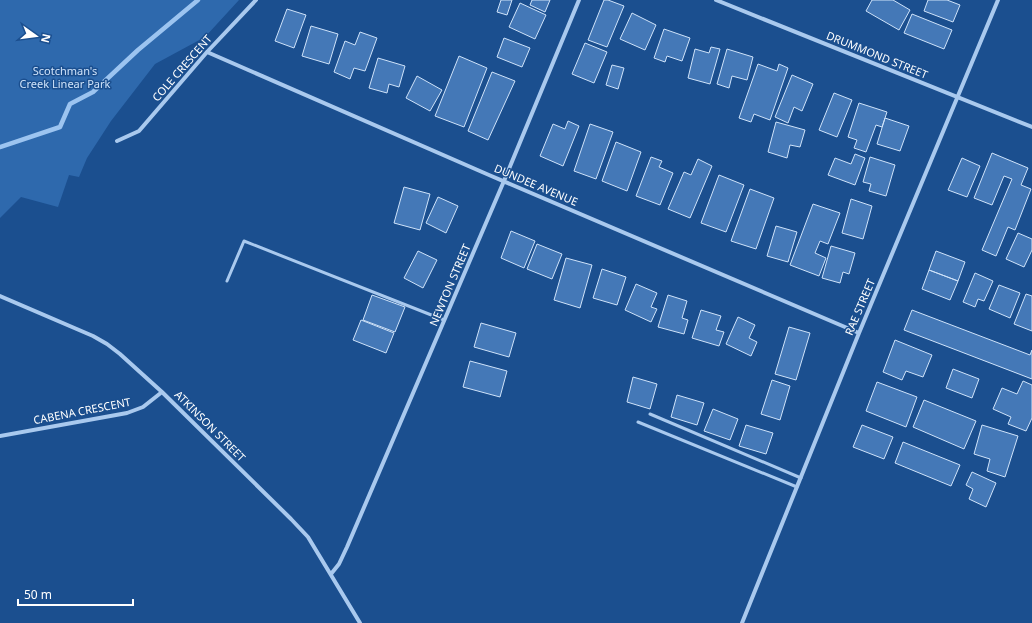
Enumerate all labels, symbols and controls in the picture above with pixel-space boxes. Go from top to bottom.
north arrow [16,16,56,56]
street label: DRUMMOND STREET [824,27,930,82]
street label: COLE CRESCENT [149,31,215,104]
text: N [38,32,55,45]
park label: Scotchman's Creek Linear Park [20,63,111,91]
street label: DUNDEE AVENUE [492,160,580,209]
street label: NEWTON STREET [425,241,474,328]
street label: RAE STREET [841,276,878,337]
street label: ATKINSON STREET [172,387,249,464]
street label: CABENA CRESCENT [32,394,132,427]
scale bar [18,581,133,607]
text: 50 m [24,586,52,603]

